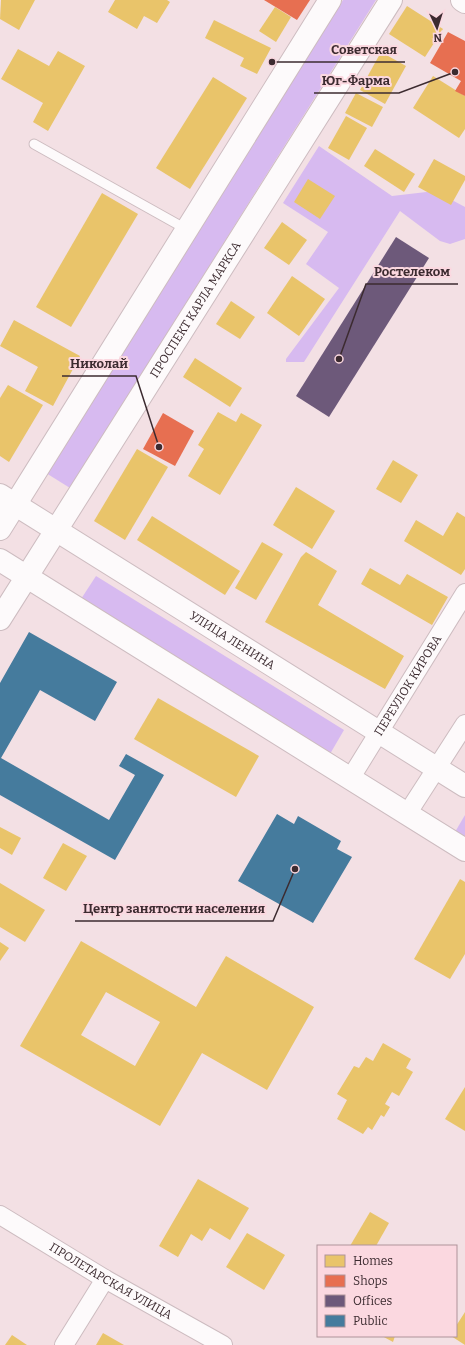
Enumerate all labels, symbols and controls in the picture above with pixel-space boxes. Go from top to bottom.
north arrow [417,8,457,48]
text: N [432,31,442,44]
callout: Советская [323,37,405,62]
text: Советская [331,42,397,57]
callout: Юг-Фарма [314,68,399,93]
text: Юг-Фарма [322,73,391,88]
street label: ПРОСПЕКТ КАРЛА МАРКСА [147,238,244,380]
callout: Ростелеком [366,259,458,284]
text: Ростелеком [374,264,450,279]
callout: Николай [62,351,136,376]
text: Николай [70,356,128,371]
street label: УЛИЦА ЛЕНИНА [187,608,278,673]
street label: ПЕРЕУЛОК КИРОВА [371,632,445,738]
callout: Центр занятости населения [75,896,273,921]
text: Центр занятости населения [83,901,265,916]
street label: ПРОЛЕТАРСКАЯ УЛИЦА [47,1240,175,1322]
legend [317,1245,457,1337]
text: Homes [353,1254,393,1268]
text: Shops [353,1274,388,1288]
text: Offices [353,1294,392,1308]
text: Public [353,1314,388,1328]

